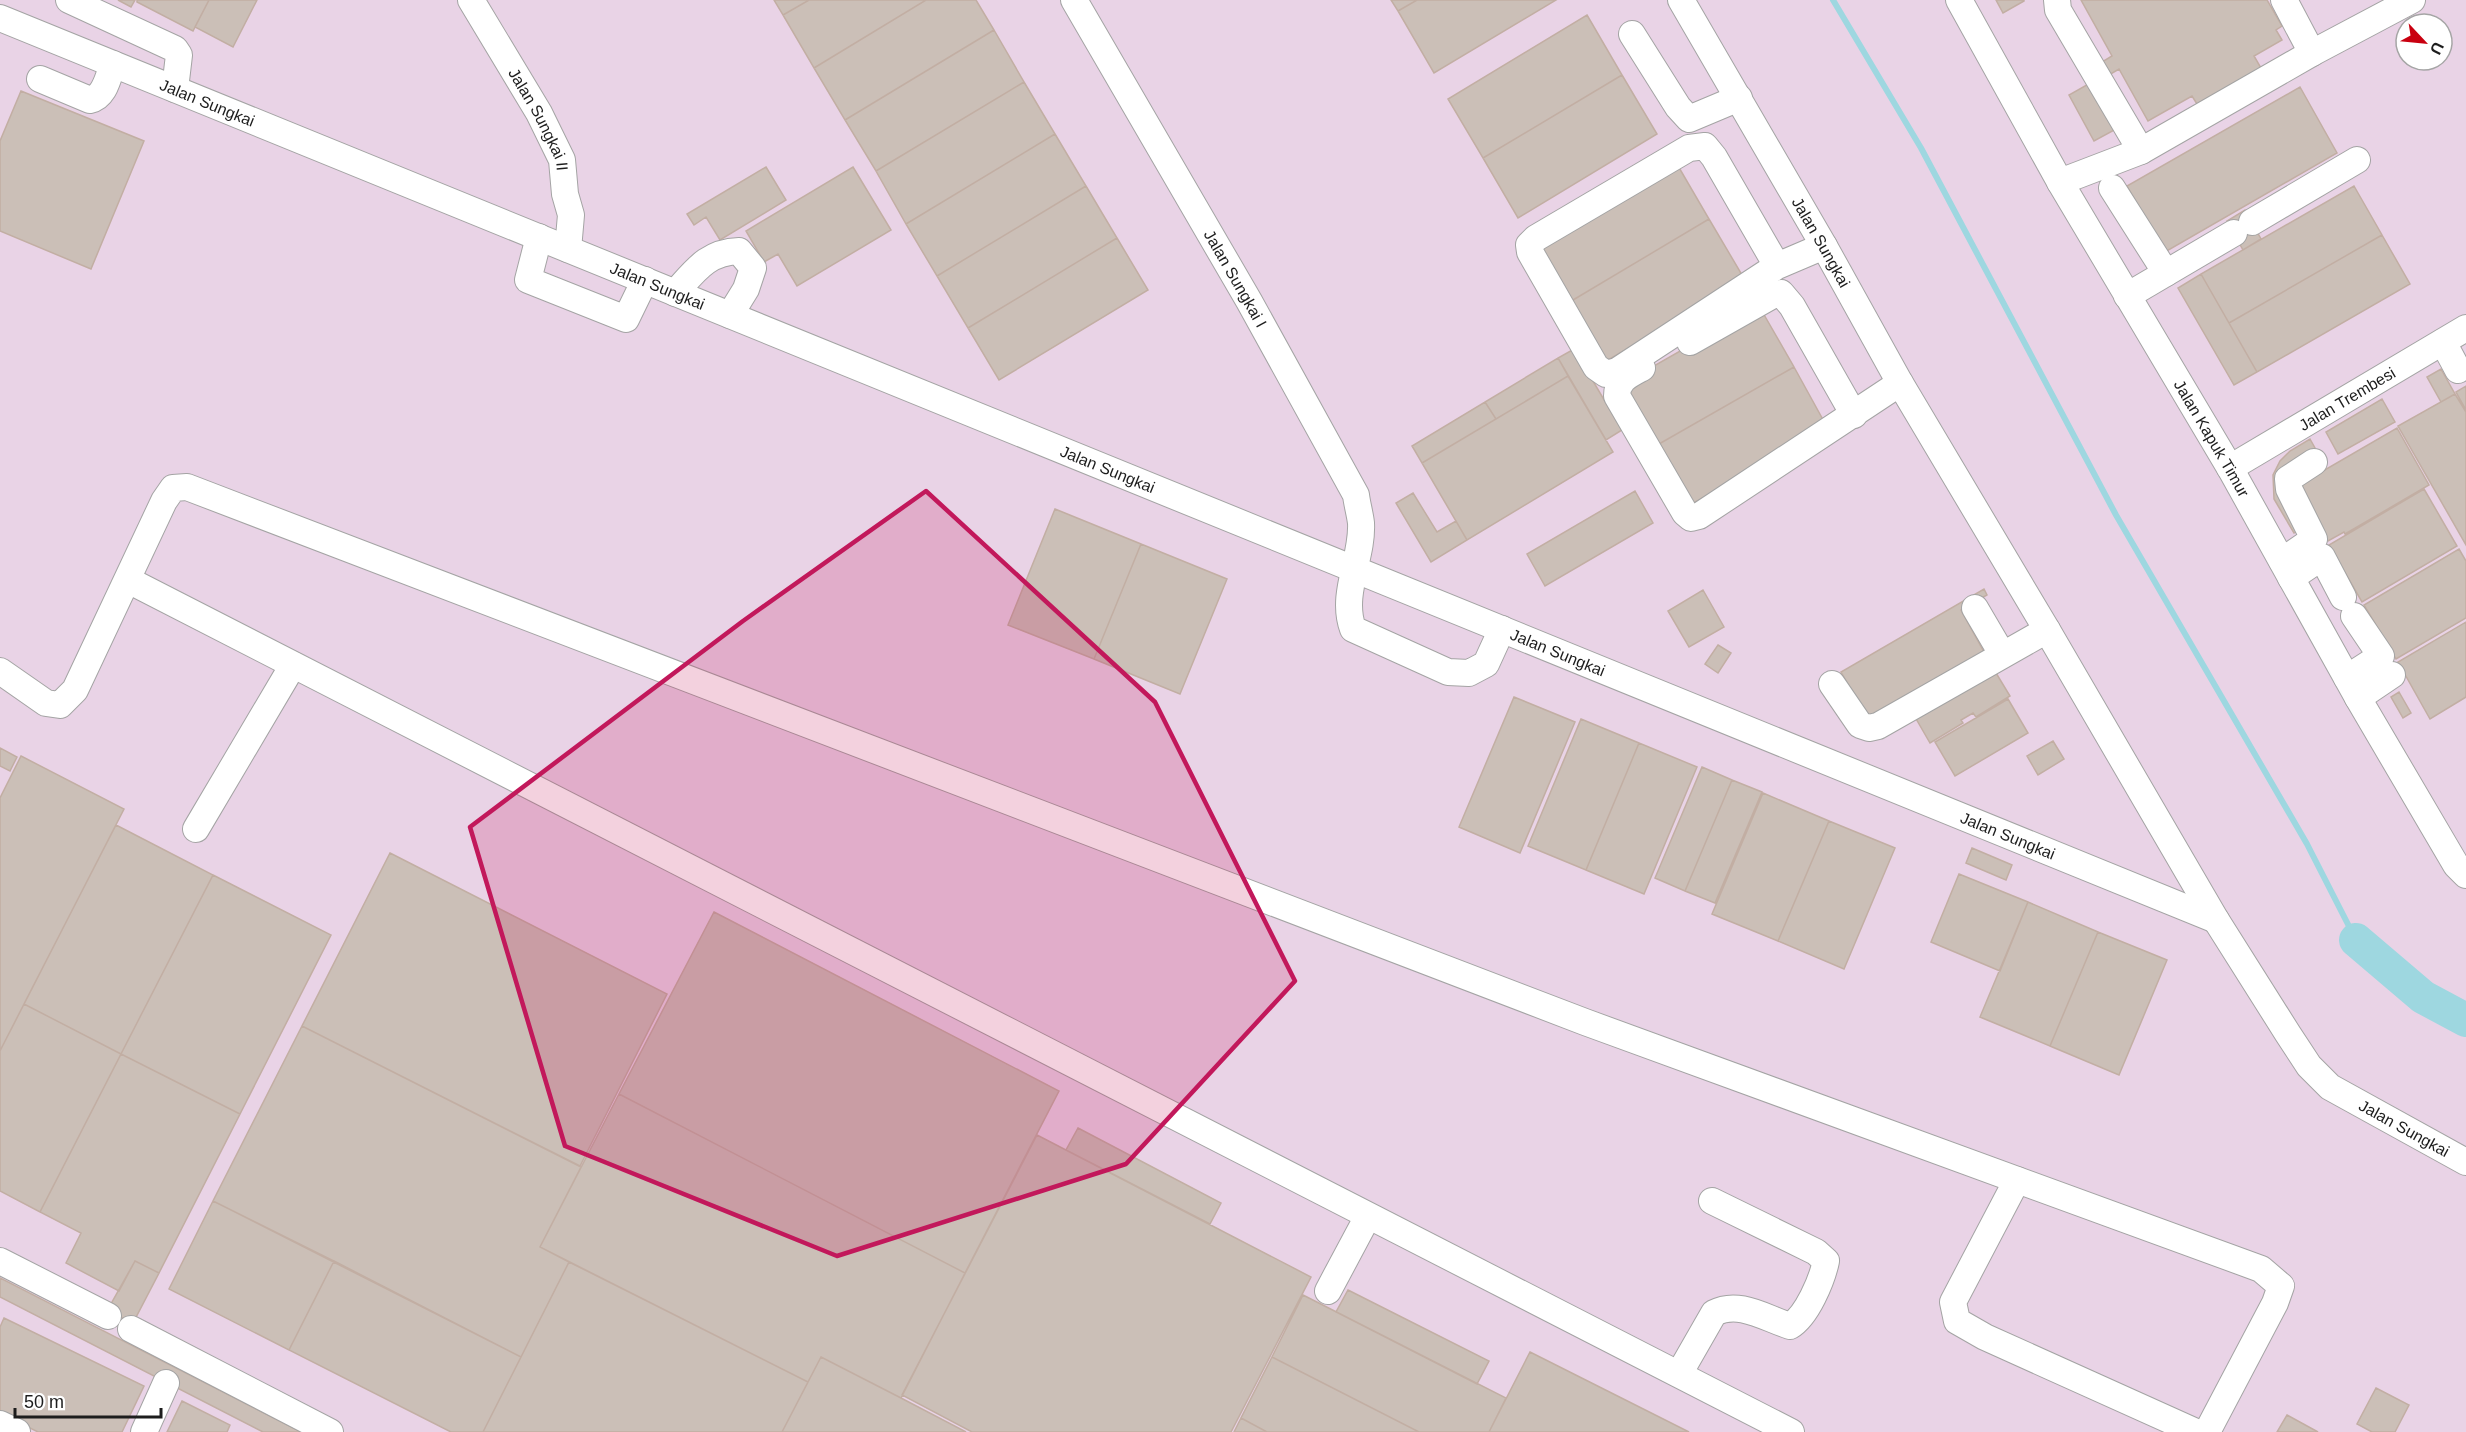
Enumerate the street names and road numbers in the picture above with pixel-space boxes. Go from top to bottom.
street label: Jalan Sungkai II [505,65,571,172]
street label: Jalan Sungkai [157,76,257,130]
street label: Jalan Sungkai [1789,195,1853,290]
street label: Jalan Sungkai I [1201,227,1270,330]
street label: Jalan Sungkai [608,259,707,313]
street label: Jalan Trembesi [2296,364,2398,434]
street label: Jalan Kapuk Timur [2171,377,2253,500]
street label: Jalan Sungkai [1058,443,1157,496]
street label: Jalan Sungkai [1508,626,1607,679]
street label: Jalan Sungkai [1958,809,2058,863]
street label: Jalan Sungkai [2356,1097,2452,1160]

